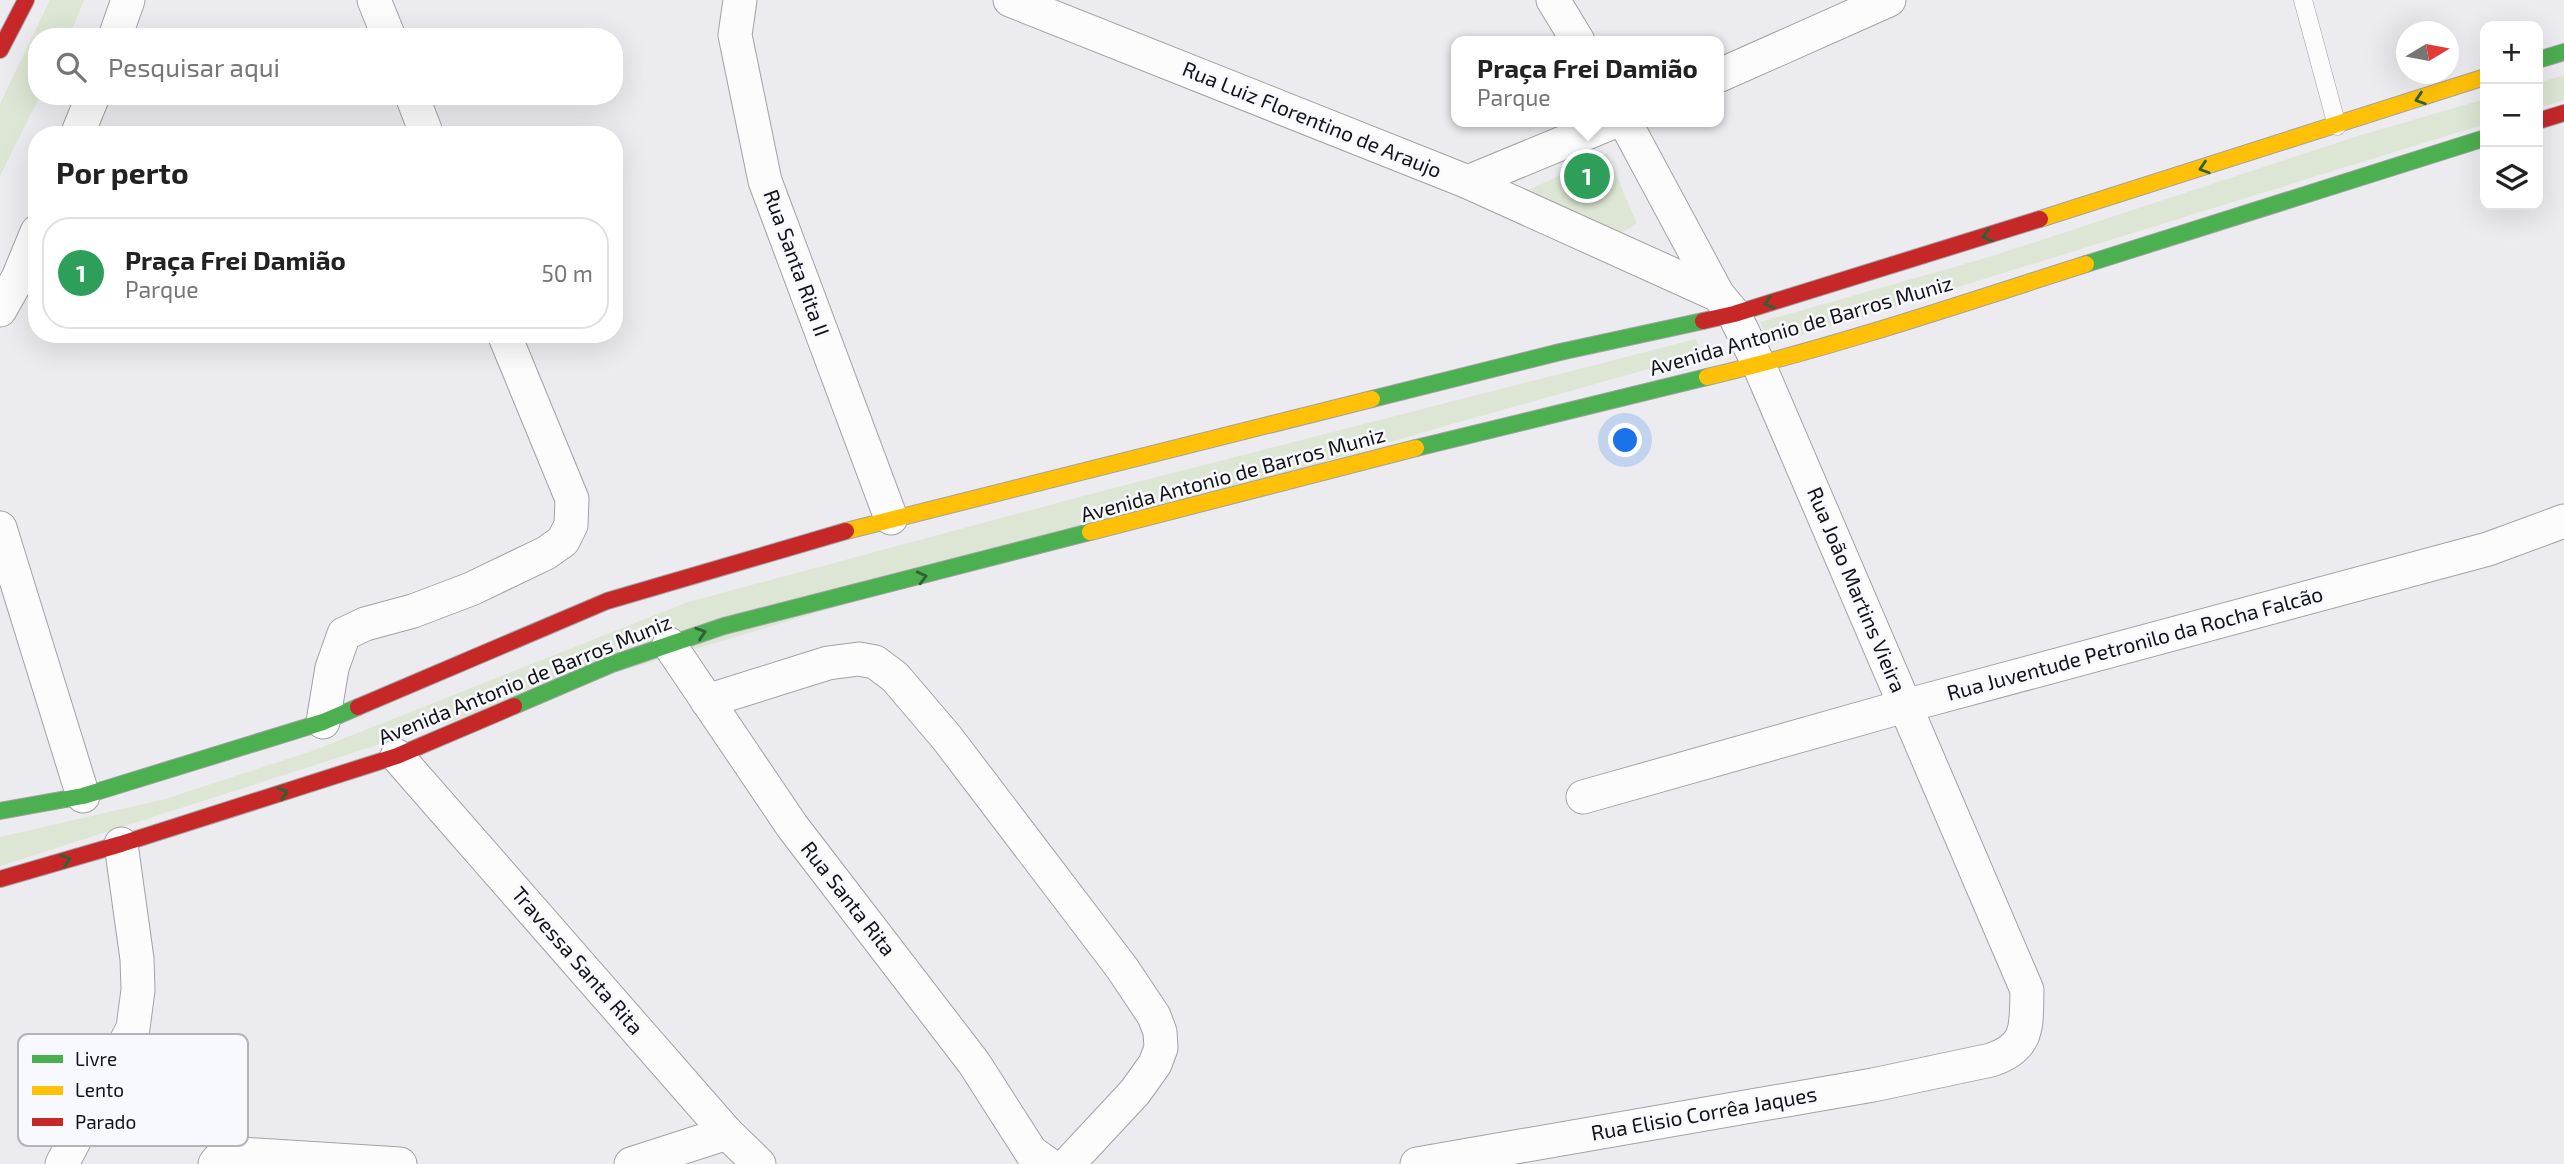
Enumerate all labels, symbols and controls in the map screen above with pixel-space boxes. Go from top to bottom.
north arrow [2396,21,2459,84]
map controls [2480,21,2543,210]
button: + [2480,21,2543,84]
search box [28,28,623,105]
popup [1451,36,1724,127]
icon: search [52,48,90,86]
text: Pesquisar aqui [108,51,280,82]
text: Praça Frei Damião [1477,52,1698,83]
street label: Rua Luiz Florentino de Araujo [1179,55,1446,183]
text: Parque [1477,83,1551,111]
button: − [2480,84,2543,147]
one-way arrow [2415,90,2427,105]
button: layers [2480,147,2543,210]
pin: 1 [1564,150,1610,202]
text: Por perto [56,154,189,190]
one-way arrow [2198,160,2210,174]
street label: Rua Santa Rita II [759,186,836,339]
one-way arrow [1981,228,1993,243]
text: Praça Frei Damião [125,244,346,275]
text: 1 [76,259,86,287]
text: 50 m [542,259,593,287]
street label: Avenida Antonio de Barros Muniz [1646,269,1955,380]
text: Parque [125,275,199,303]
one-way arrow [1764,295,1776,309]
street label: Avenida Antonio de Barros Muniz [1078,421,1388,526]
your location [1608,423,1642,457]
street label: Rua João Martins Vieira [1803,483,1912,696]
one-way arrow [915,571,927,585]
street label: Rua Juventude Petronilo da Rocha Falcão [1944,580,2325,705]
street label: Avenida Antonio de Barros Muniz [374,608,675,749]
one-way arrow [695,627,707,642]
one-way arrow [276,787,289,801]
street label: Rua Santa Rita [797,836,902,960]
one-way arrow [59,854,71,869]
street label: Travessa Santa Rita [507,881,649,1039]
legend [18,1034,248,1146]
text: Livre [75,1047,117,1070]
text: Lento [75,1078,124,1101]
street label: Rua Elisio Corrêa Jaques [1589,1080,1819,1145]
text: Parado [75,1110,136,1133]

